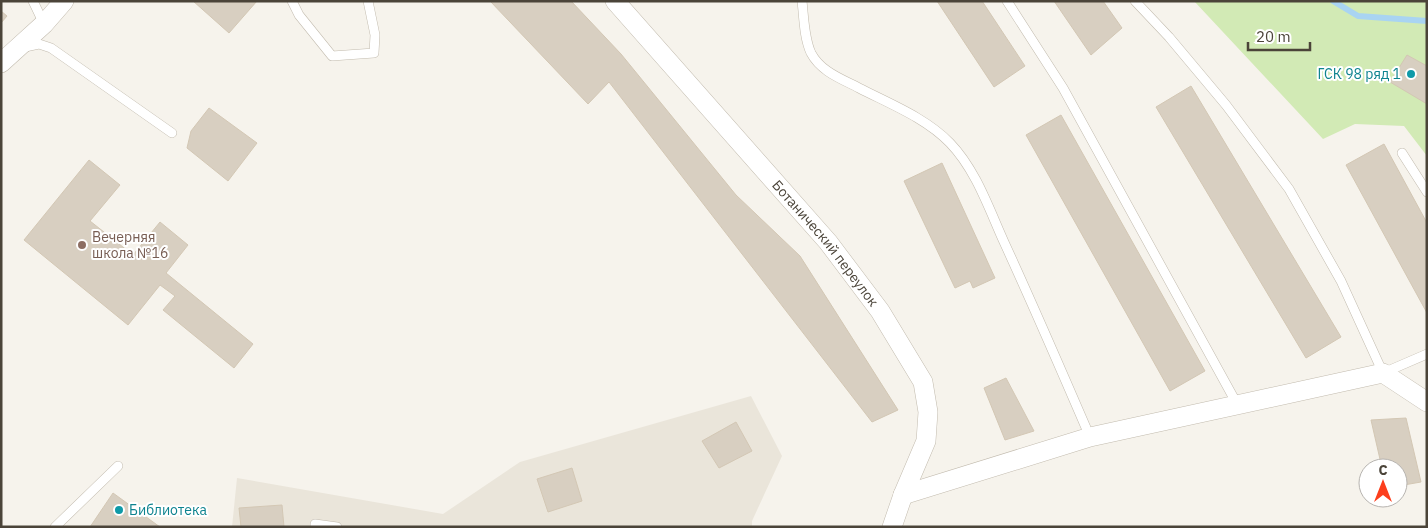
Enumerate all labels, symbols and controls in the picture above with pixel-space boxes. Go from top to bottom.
scale bar [1248,20,1310,52]
text: 20 m [1256,27,1291,46]
place label: ГСК 98 ряд 1 [1317,65,1401,83]
marker: ГСК 98 ряд 1 [1405,68,1417,80]
street label: Ботанический переулок [768,176,883,310]
place label: Вечерняя школа №16 [92,228,168,262]
marker: Вечерняя школа №16 [76,239,88,251]
north arrow [1358,458,1408,508]
text: С [1378,461,1388,479]
place label: Библиотека [129,501,207,519]
marker: Библиотека [113,504,125,516]

